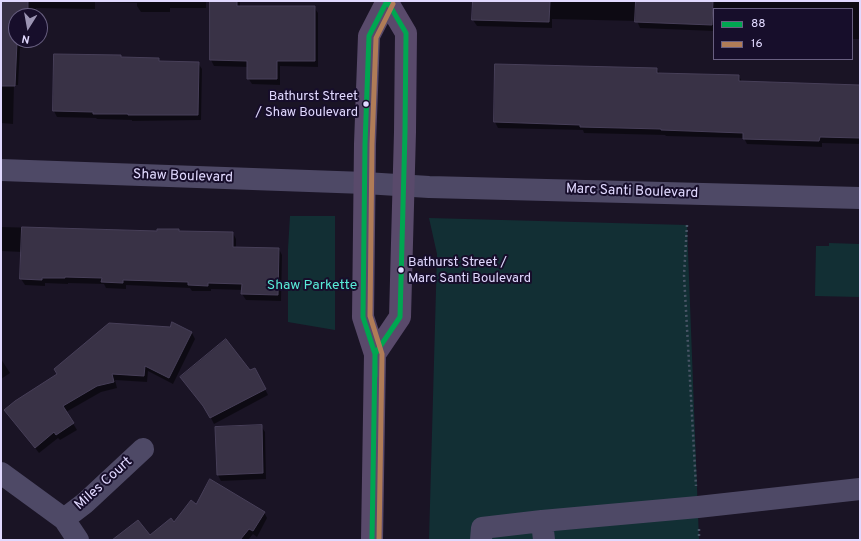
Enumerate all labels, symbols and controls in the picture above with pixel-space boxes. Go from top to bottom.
north arrow [8,8,48,48]
legend [713,8,853,60]
text: 88 [751,16,766,32]
text: N [21,31,31,46]
text: 16 [751,36,763,52]
place label: Bathurst Street / Shaw Boulevard [256,89,358,120]
marker: Bathurst Street / Shaw Boulevard [361,99,371,109]
street label: Shaw Boulevard [133,167,233,187]
street label: Marc Santi Boulevard [565,181,699,203]
place label: Bathurst Street / Marc Santi Boulevard [408,255,531,286]
marker: Bathurst Street / Marc Santi Boulevard [396,265,406,275]
park label: Shaw Parkette [267,278,357,294]
street label: Miles Court [72,454,136,514]

